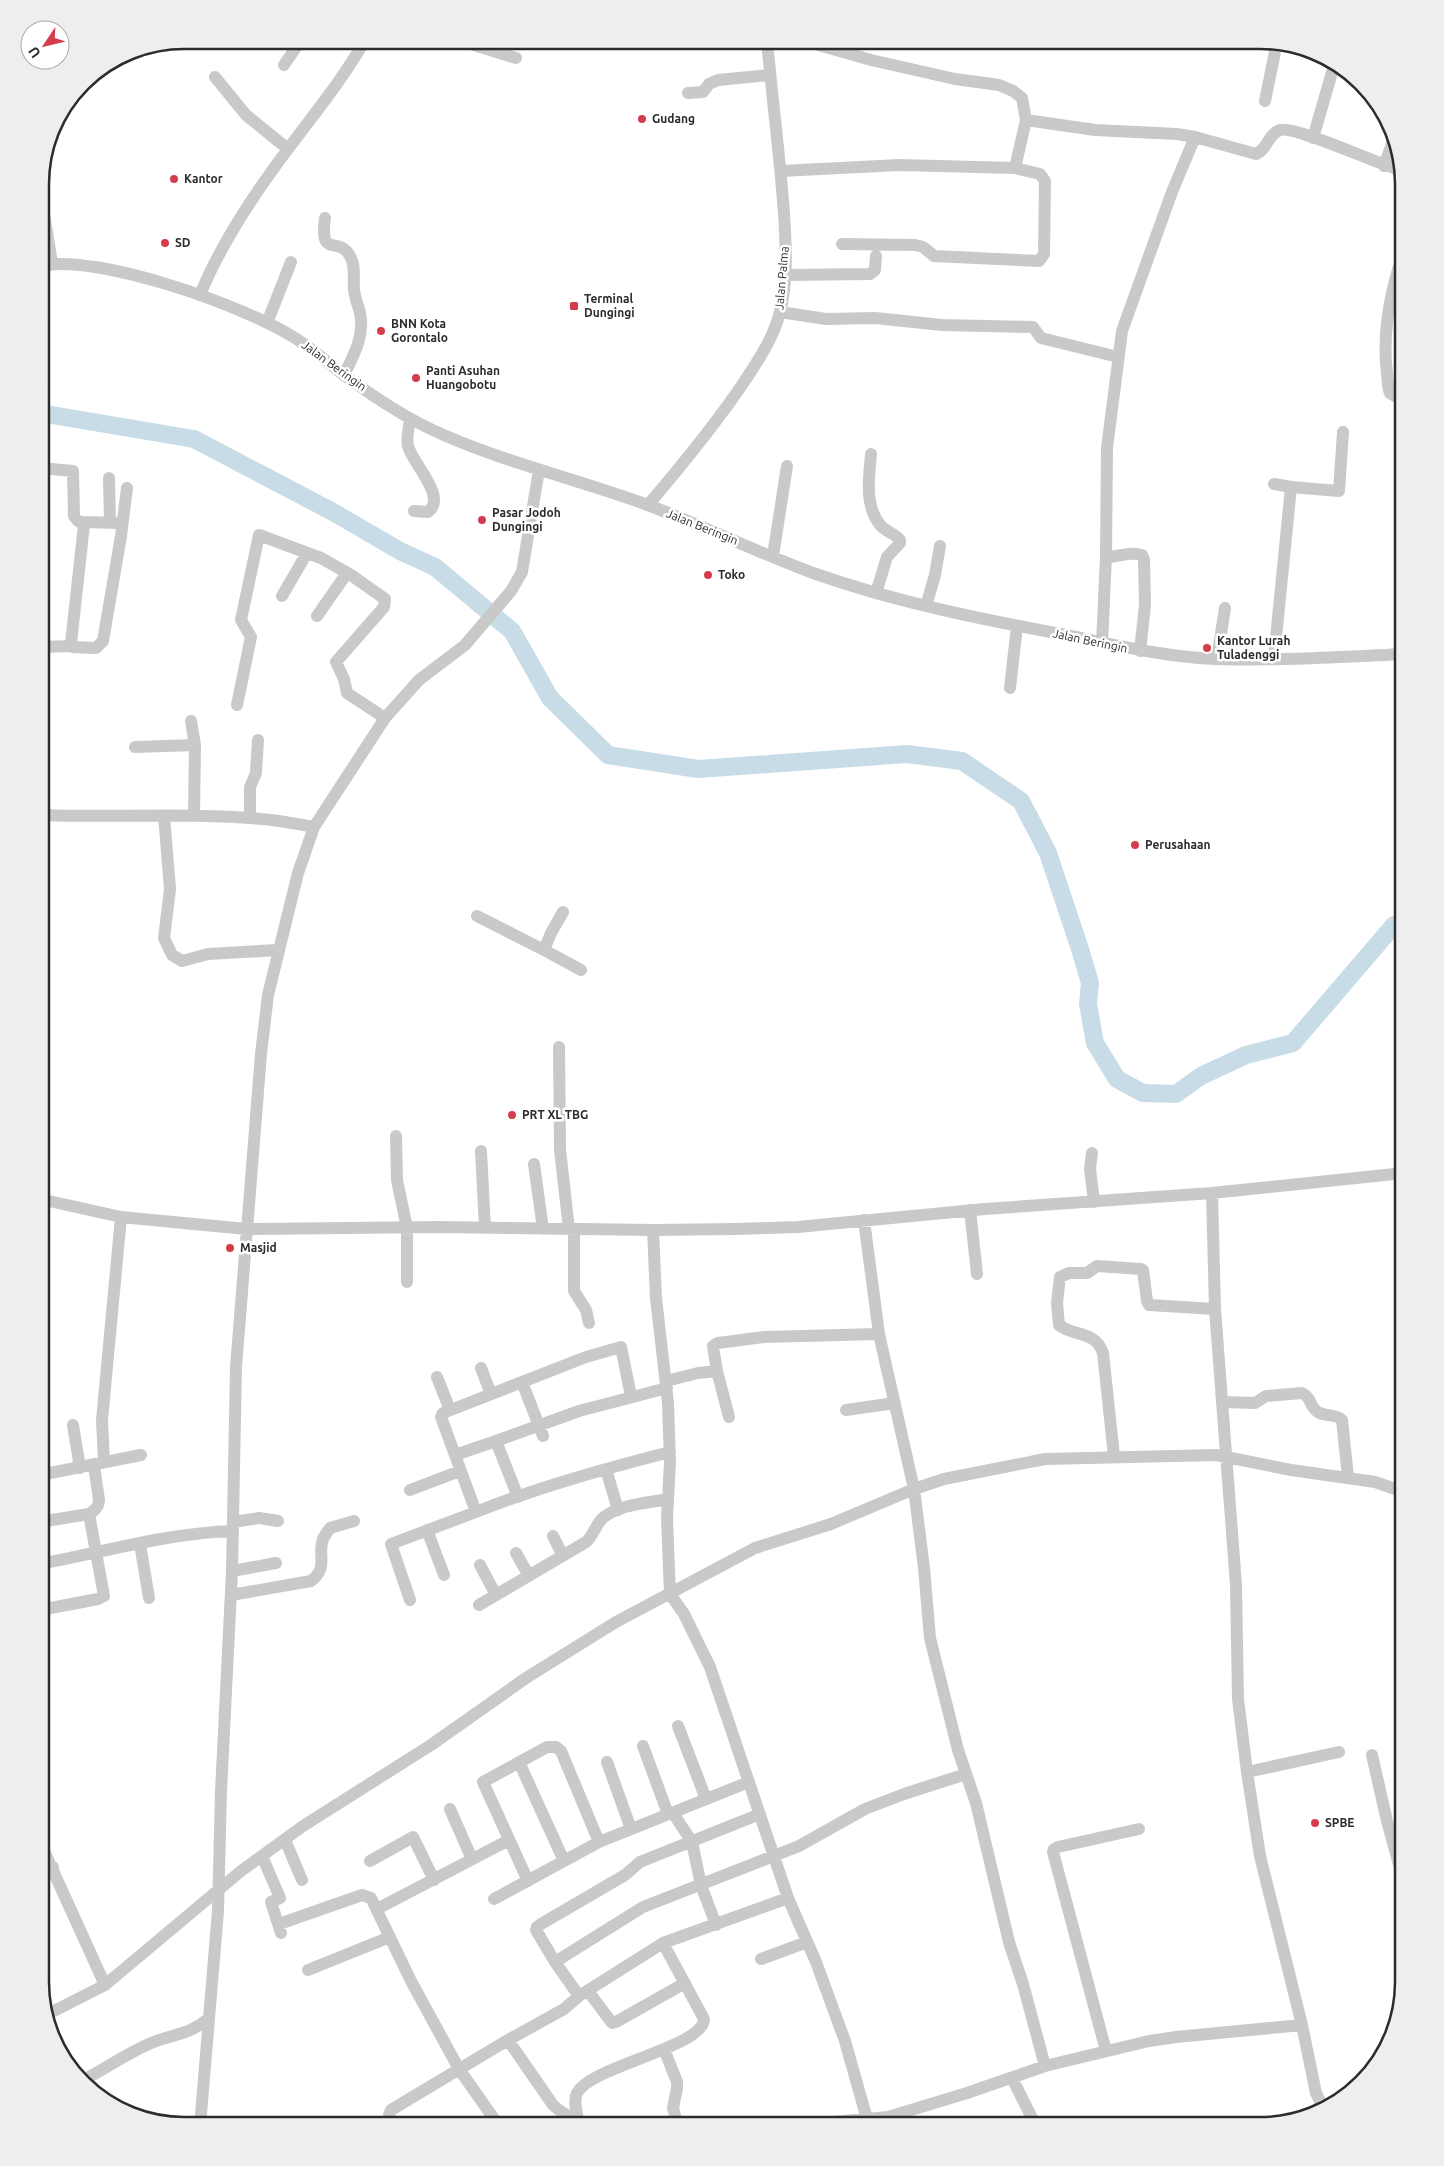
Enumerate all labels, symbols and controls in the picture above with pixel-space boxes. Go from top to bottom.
north arrow [20,20,70,70]
text: U [25,44,44,61]
place label: Gudang [652,112,695,125]
marker: Gudang [636,113,648,125]
place label: Kantor [184,172,223,185]
marker: Kantor [168,173,180,185]
place label: SD [175,236,191,249]
marker: SD [159,237,171,249]
street label: Jalan Palma [772,246,791,310]
place label: Terminal Dungingi [584,292,635,319]
marker: Terminal Dungingi [568,300,580,312]
place label: BNN Kota Gorontalo [391,317,448,344]
marker: BNN Kota Gorontalo [375,325,387,337]
street label: Jalan Beringin [300,338,369,393]
place label: Panti Asuhan Huangobotu [426,364,500,391]
marker: Panti Asuhan Huangobotu [410,372,422,384]
place label: Pasar Jodoh Dungingi [492,506,561,533]
street label: Jalan Beringin [664,506,740,547]
marker: Pasar Jodoh Dungingi [476,514,488,526]
place label: Toko [718,568,745,581]
marker: Toko [702,569,714,581]
street label: Jalan Beringin [1051,626,1129,655]
place label: Kantor Lurah Tuladenggi [1217,634,1290,661]
marker: Kantor Lurah Tuladenggi [1201,642,1213,654]
place label: Perusahaan [1145,838,1211,851]
marker: Perusahaan [1129,839,1141,851]
place label: PRT XL TBG [522,1108,588,1121]
marker: PRT XL TBG [506,1109,518,1121]
place label: Masjid [240,1241,277,1254]
marker: Masjid [224,1242,236,1254]
place label: SPBE [1325,1816,1355,1829]
marker: SPBE [1309,1817,1321,1829]

